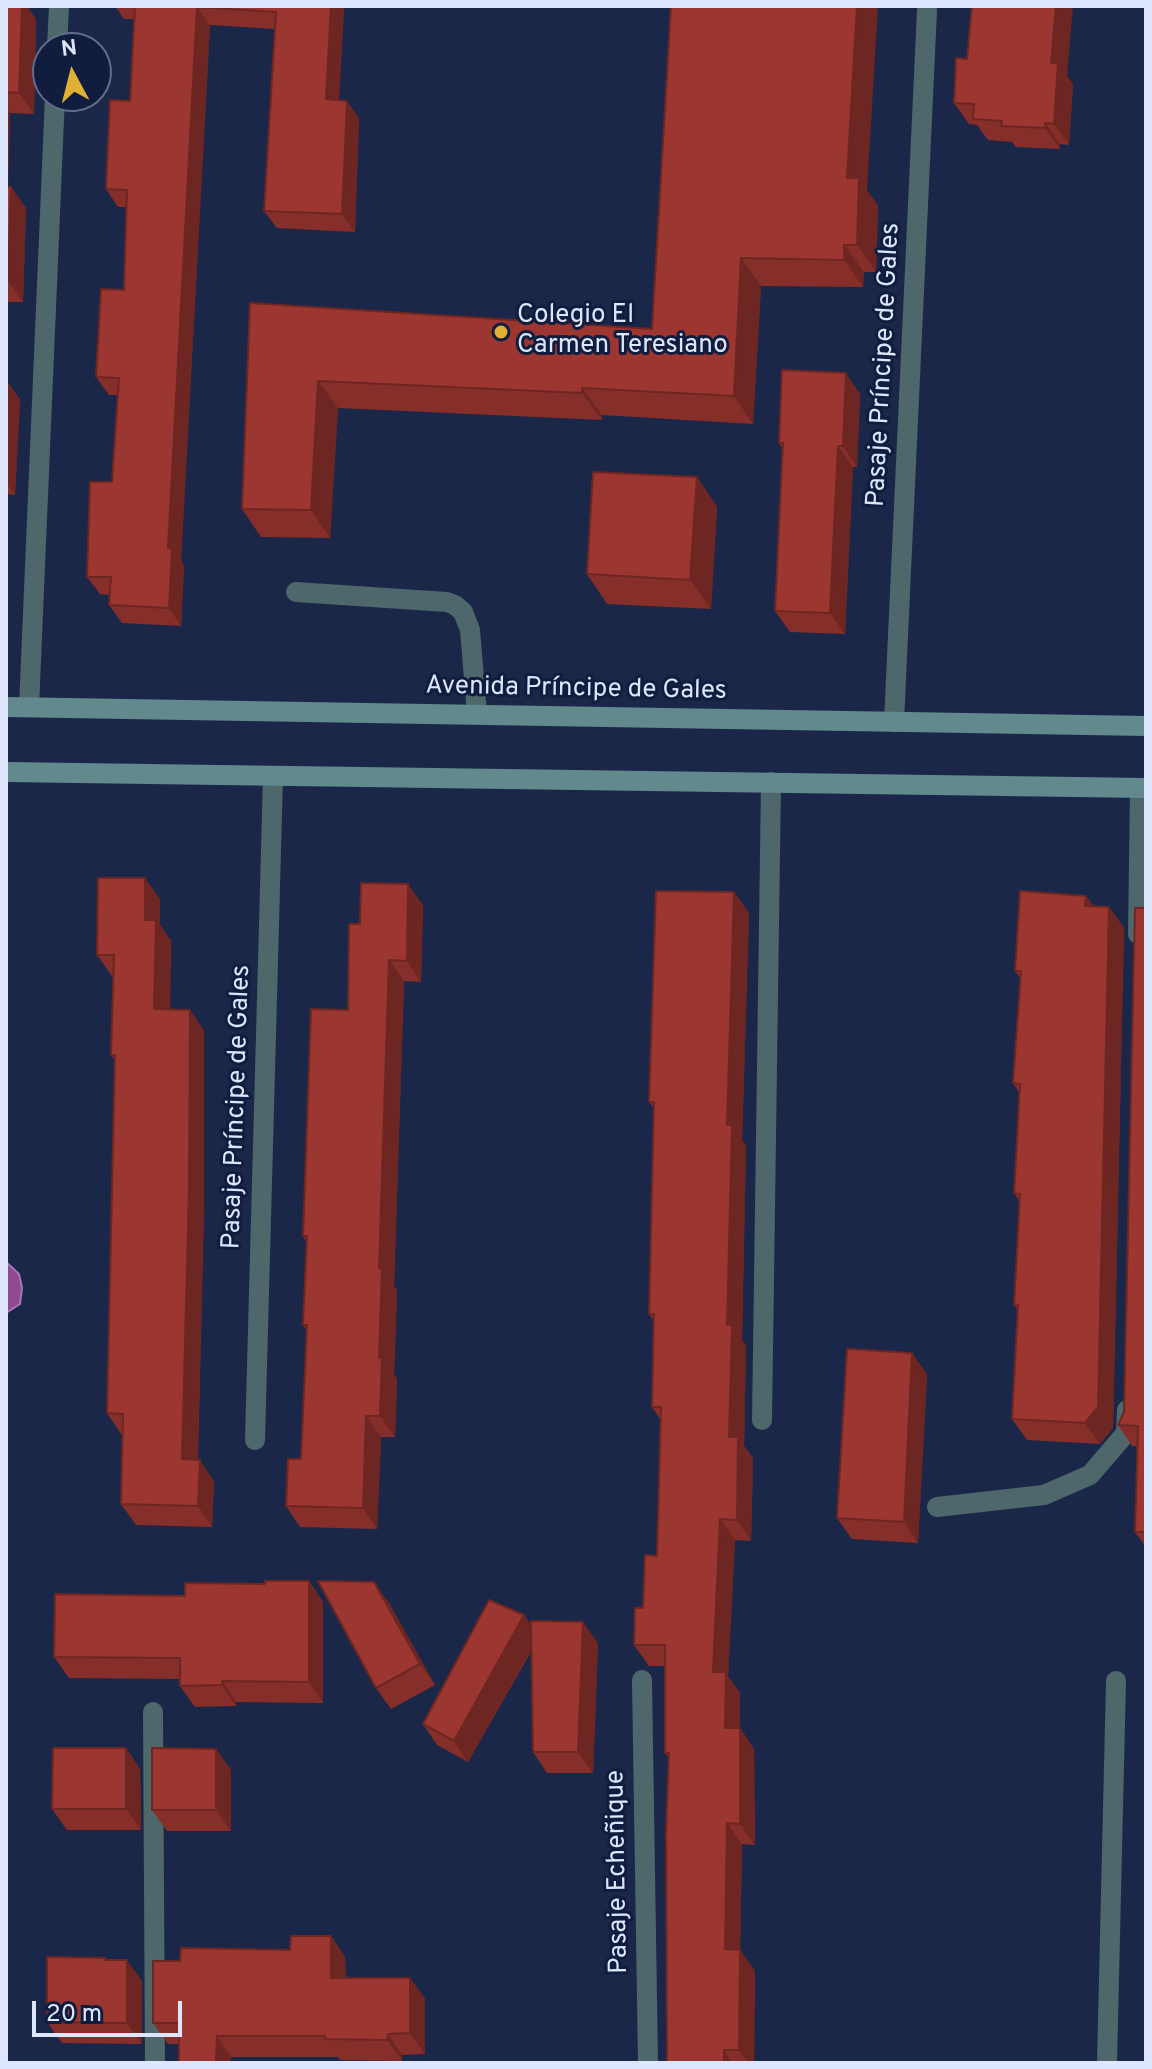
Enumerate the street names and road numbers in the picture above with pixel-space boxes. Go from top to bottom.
street label: Pasaje Príncipe de Gales [862,222,908,508]
street label: Avenida Príncipe de Gales [425,672,727,708]
street label: Pasaje Príncipe de Gales [217,964,259,1250]
street label: Pasaje Echeñique [602,1770,636,1974]

